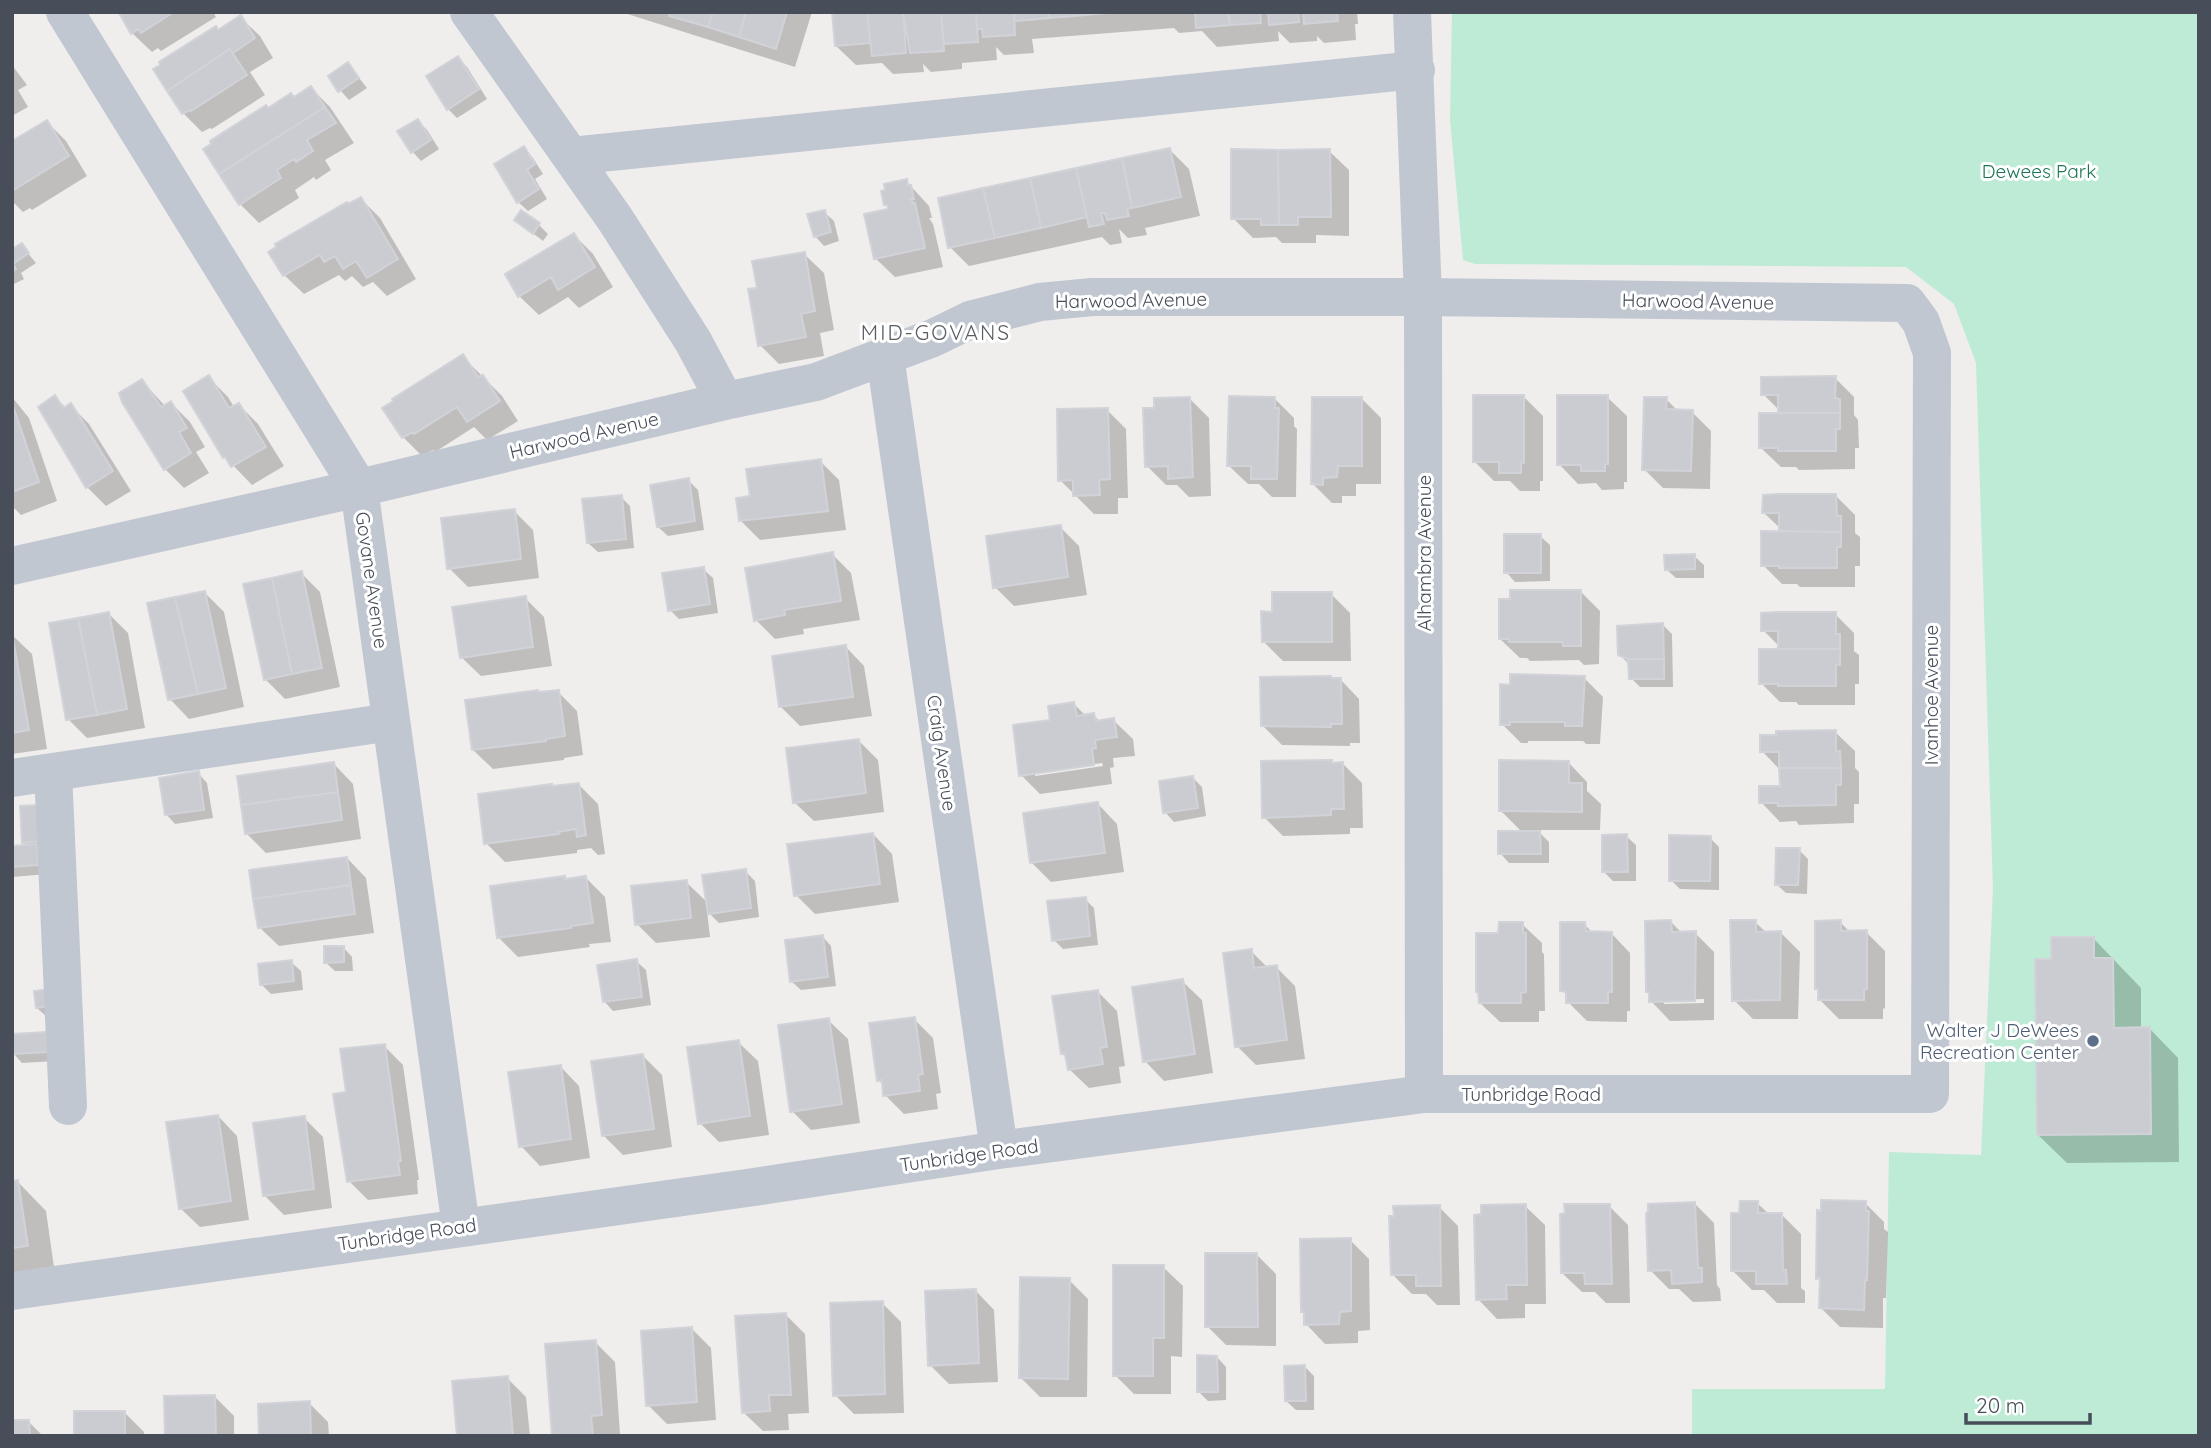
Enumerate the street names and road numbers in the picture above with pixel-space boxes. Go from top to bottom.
street label: Harwood Avenue [1055,287,1207,313]
street label: Harwood Avenue [1622,288,1774,314]
street label: Harwood Avenue [507,406,661,464]
street label: Alhambra Avenue [1412,475,1436,631]
street label: Govane Avenue [351,510,393,650]
street label: Ivanhoe Avenue [1919,625,1943,765]
street label: Craig Avenue [922,693,962,813]
street label: Tunbridge Road [1461,1082,1601,1106]
street label: Tunbridge Road [898,1133,1040,1177]
street label: Tunbridge Road [336,1212,478,1256]

